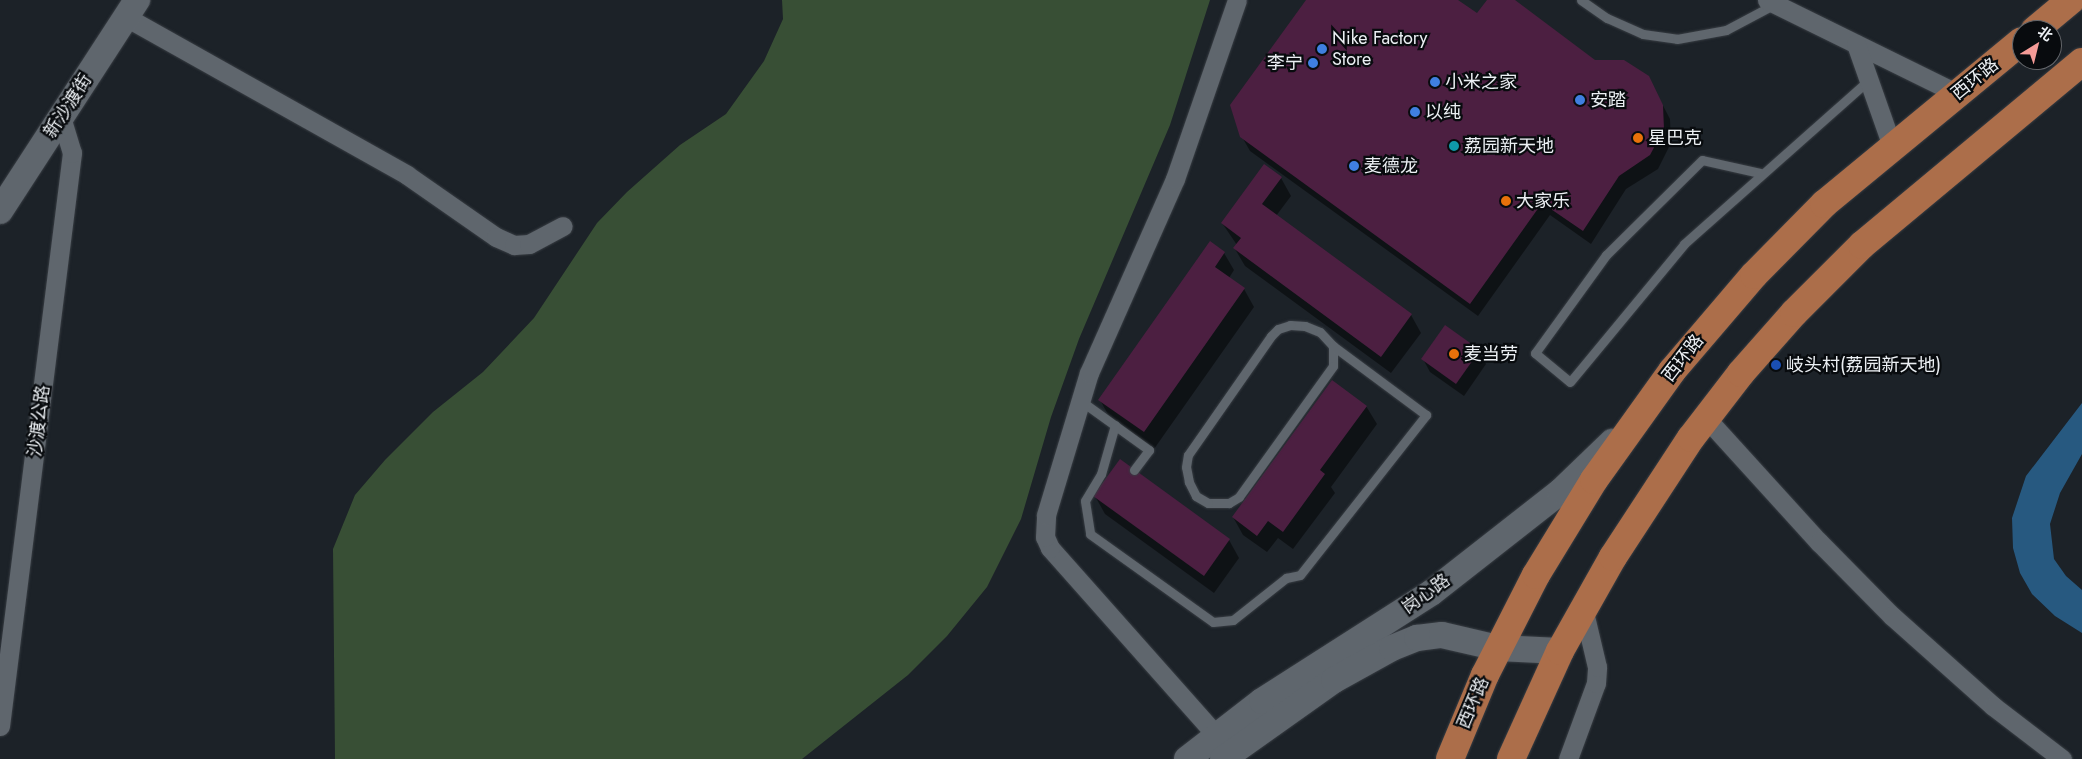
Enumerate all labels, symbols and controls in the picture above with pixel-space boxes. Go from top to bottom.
north arrow [2012,20,2062,70]
text: 北 [2034,21,2057,46]
place label: Nike Factory Store [1332,28,1427,70]
marker: Nike Factory Store [1316,43,1328,55]
place label: 李宁 [1267,52,1303,74]
street label: 西环路 [1947,54,2003,104]
marker: 李宁 [1307,57,1319,69]
street label: 新沙渡街 [39,70,97,142]
place label: 小米之家 [1445,71,1517,93]
marker: 小米之家 [1429,76,1441,88]
place label: 安踏 [1590,89,1626,111]
marker: 安踏 [1574,94,1586,106]
place label: 以纯 [1425,101,1461,123]
marker: 以纯 [1409,106,1421,118]
place label: 星巴克 [1648,127,1702,149]
marker: 星巴克 [1632,132,1644,144]
place label: 荔园新天地 [1464,135,1554,157]
marker: 荔园新天地 [1448,140,1460,152]
place label: 麦德龙 [1364,155,1418,177]
marker: 麦德龙 [1348,160,1360,172]
place label: 大家乐 [1516,190,1570,212]
marker: 大家乐 [1500,195,1512,207]
street label: 西环路 [1658,330,1708,386]
place label: 麦当劳 [1464,343,1518,365]
marker: 麦当劳 [1448,348,1460,360]
place label: 岐头村(荔园新天地) [1786,354,1941,376]
marker: 岐头村(荔园新天地) [1770,359,1782,371]
street label: 沙渡公路 [24,384,54,458]
street label: 岗心路 [1398,569,1454,619]
street label: 西环路 [1453,674,1493,732]

